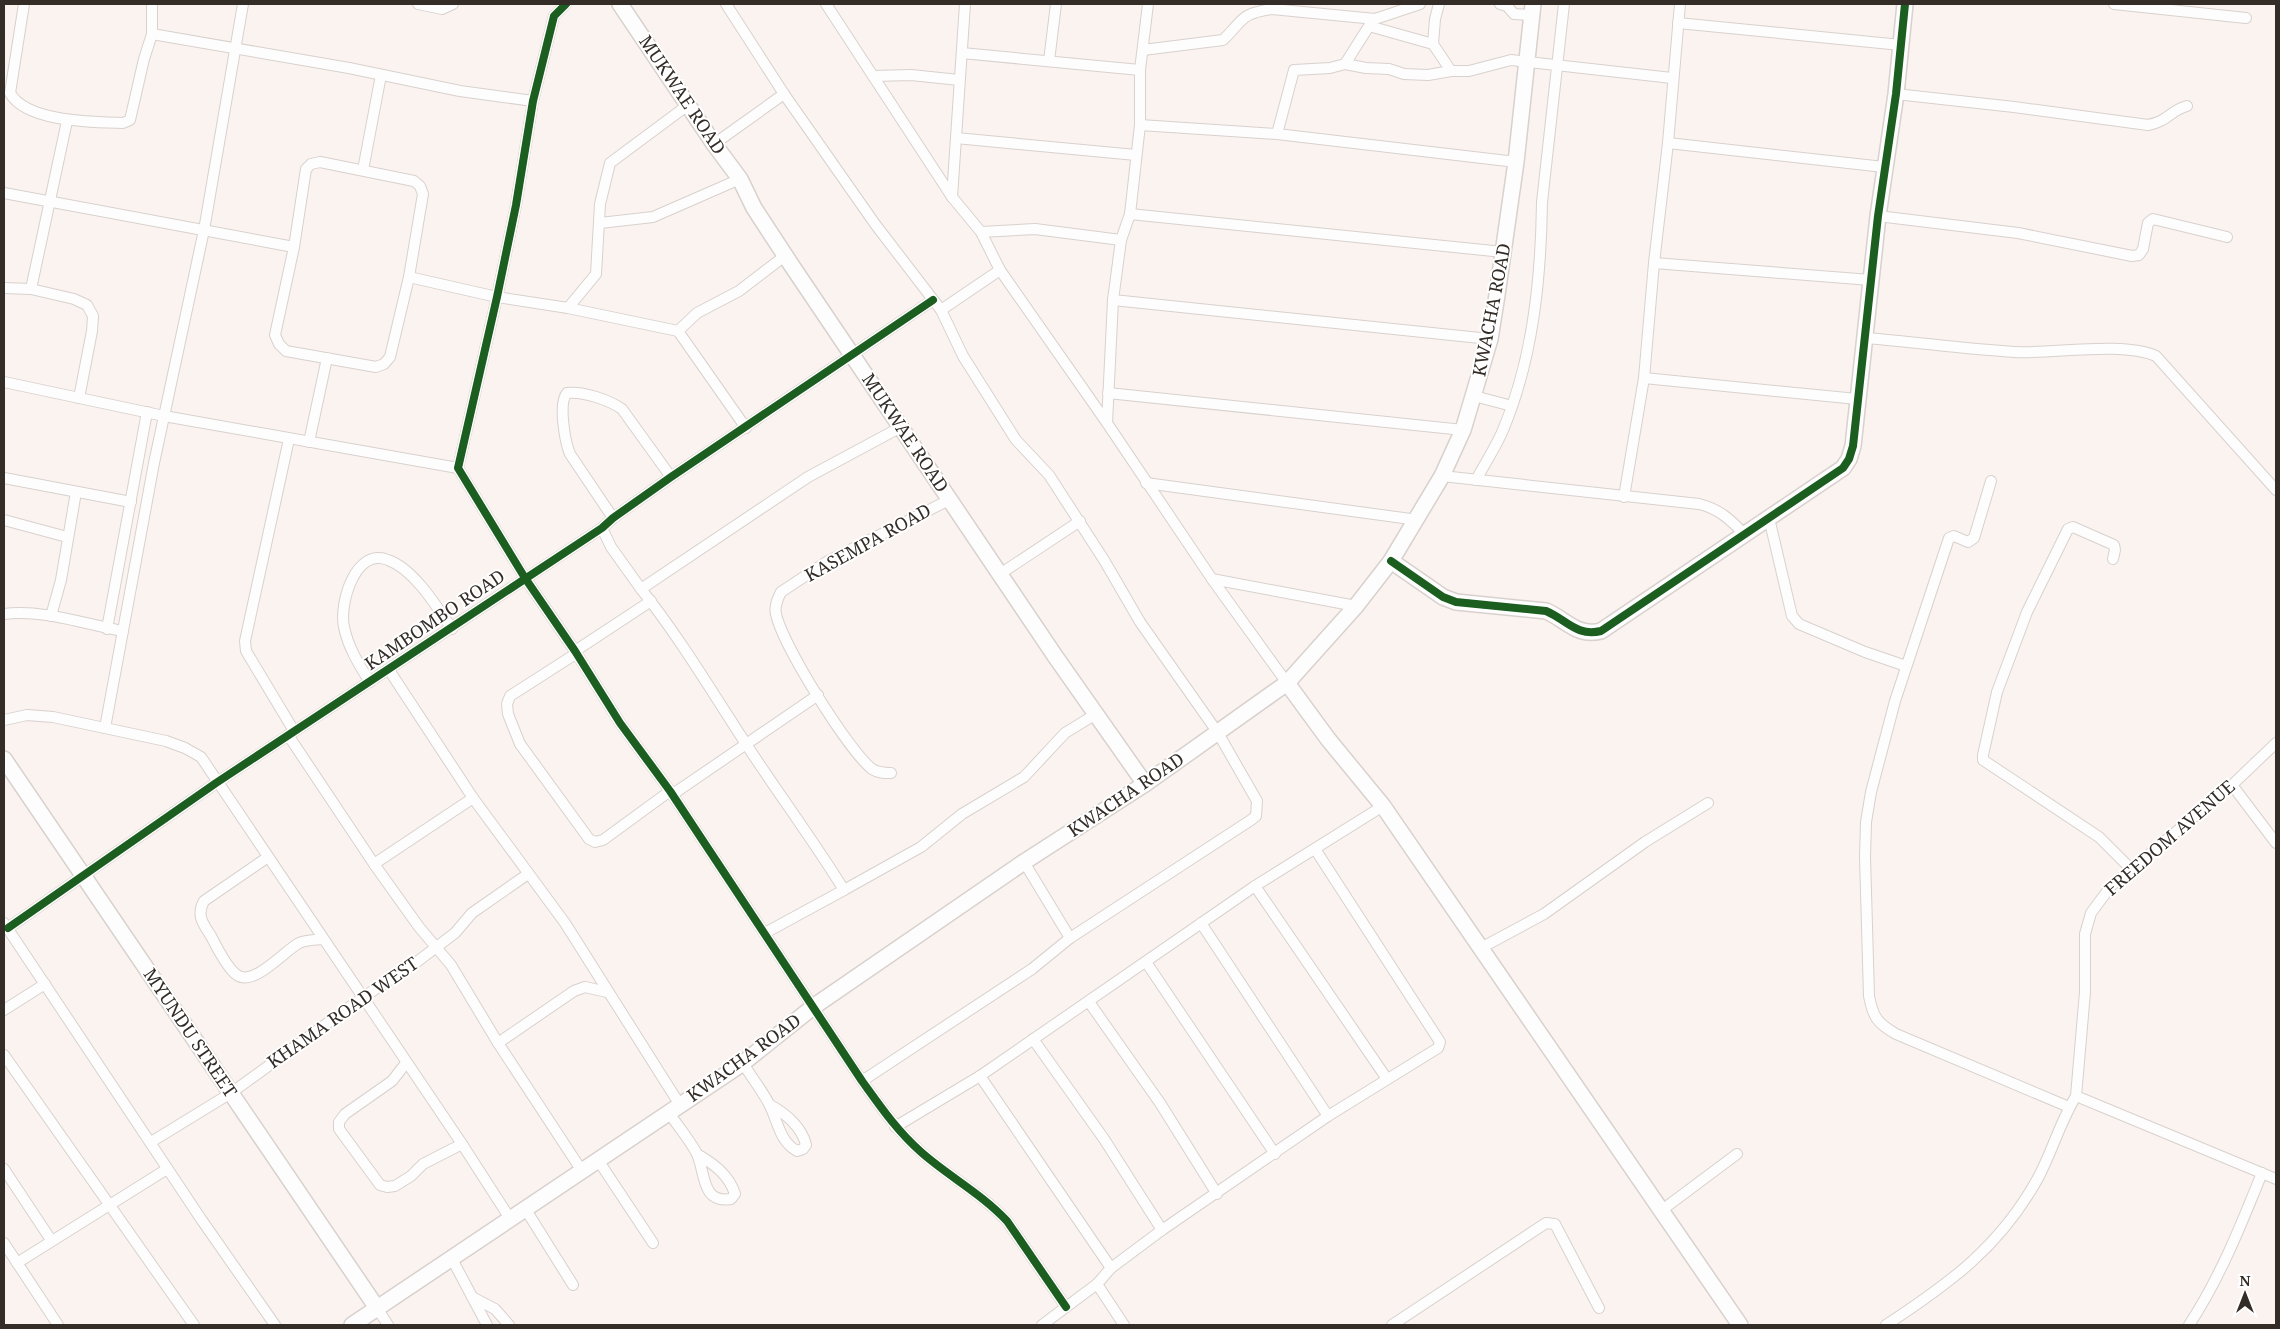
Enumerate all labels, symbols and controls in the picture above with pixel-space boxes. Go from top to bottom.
street label: MUKWAE ROAD [634,30,732,159]
street label: KWACHA ROAD [1466,241,1516,379]
street label: MUKWAE ROAD [857,368,955,497]
street label: KASEMPA ROAD [800,498,935,587]
street label: KAMBOMBO ROAD [360,563,509,675]
street label: KWACHA ROAD [1063,746,1188,842]
street label: FREEDOM AVENUE [2099,774,2240,901]
street label: KHAMA ROAD WEST [262,951,423,1073]
street label: MYUNDU STREET [139,963,243,1102]
street label: KWACHA ROAD [682,1008,805,1107]
north arrow [2220,1269,2270,1319]
text: N [2239,1271,2251,1290]

